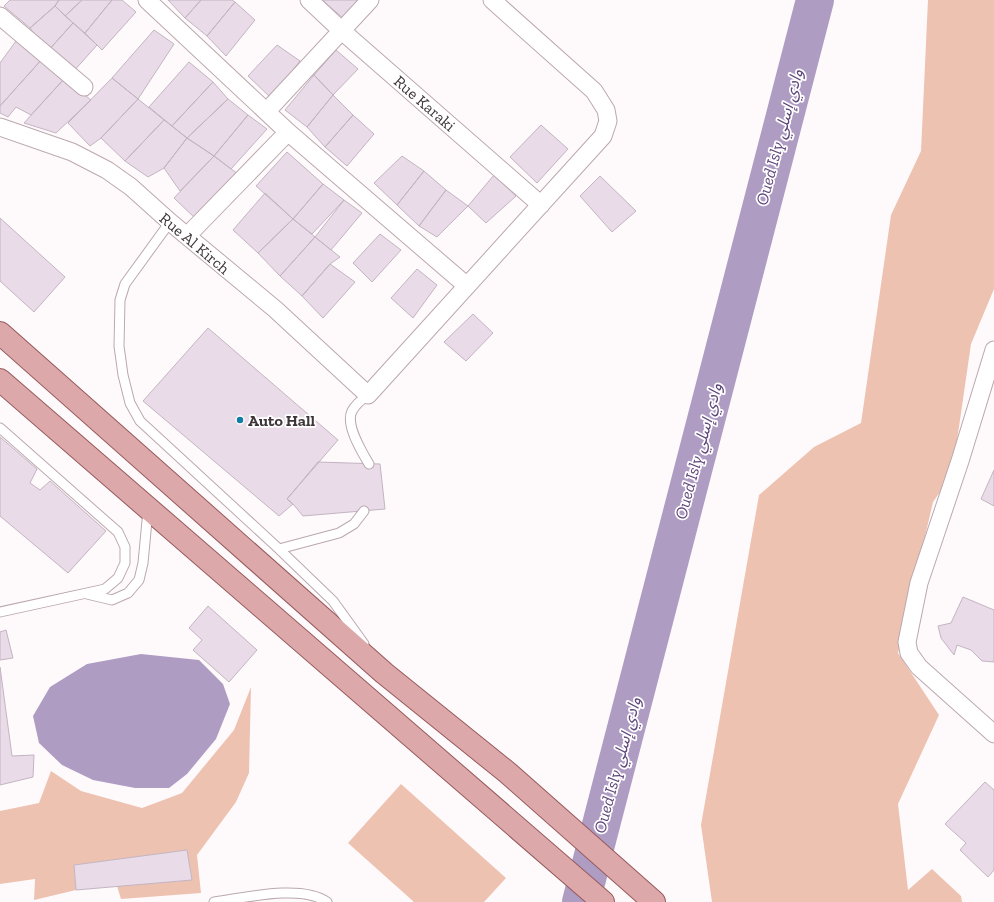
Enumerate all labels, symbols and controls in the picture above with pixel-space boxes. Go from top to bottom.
water label: Oued Isly وادي إسلي [751,66,811,208]
street label: Rue Karaki [390,72,460,136]
street label: Rue Al Kirch [156,209,234,278]
water label: Oued Isly وادي إسلي [670,380,730,522]
place label: Auto Hall [248,411,316,430]
marker: Auto Hall [235,415,245,425]
water label: Oued Isly وادي إسلي [589,694,649,836]

